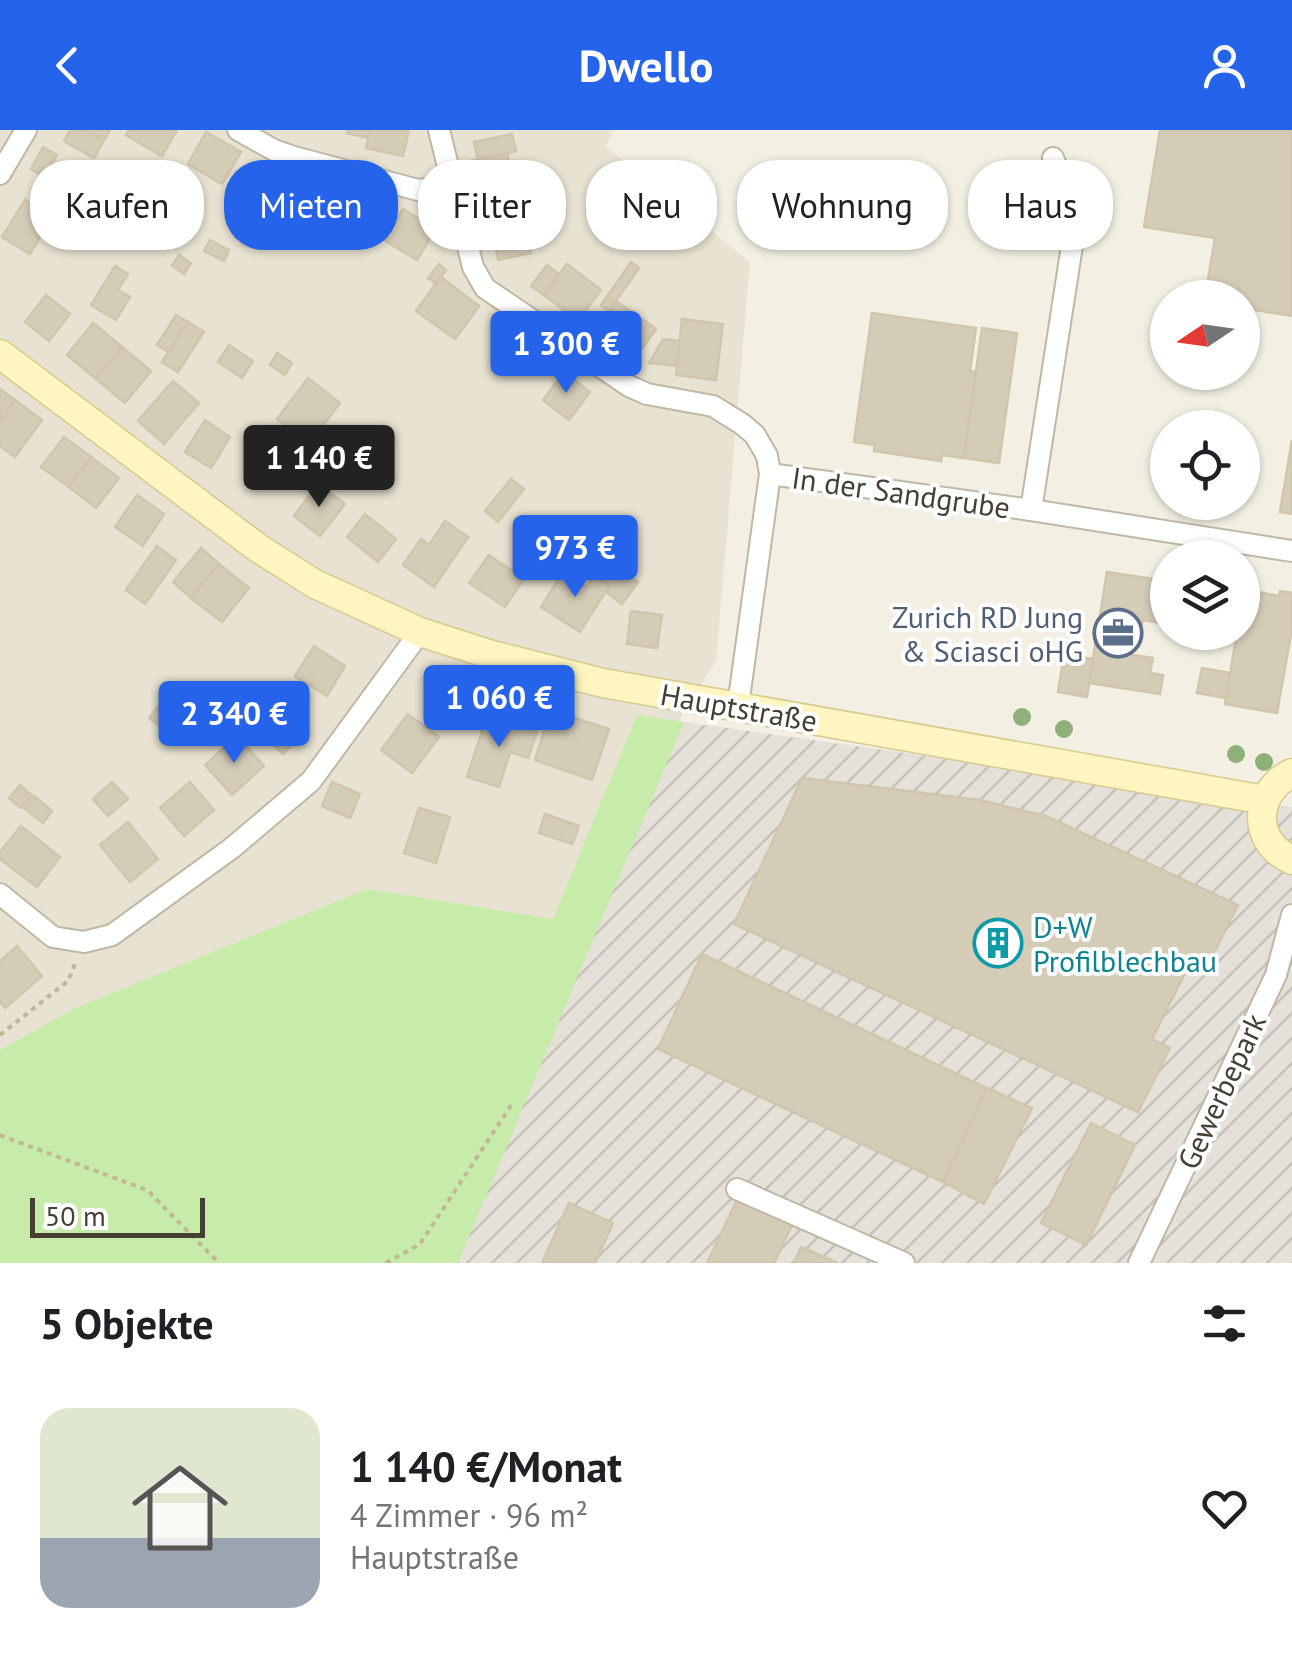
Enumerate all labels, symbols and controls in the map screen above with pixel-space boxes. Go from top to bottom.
text: Dwello [579,36,713,94]
icon: back [40,38,95,93]
icon: person [1197,38,1252,93]
chip: Kaufen [30,160,204,250]
chip: Mieten [224,160,398,250]
chip: Filter [418,160,566,250]
chip: Neu [586,160,717,250]
chip: Wohnung [737,160,948,250]
chip: Haus [968,160,1113,250]
north arrow [1150,280,1260,390]
map controls [1150,280,1260,650]
pin: 1 300 € [474,311,658,396]
text: 1 300 € [513,322,619,364]
button: locate [1150,410,1260,520]
pin: 1 140 € [227,425,411,510]
text: 1 140 € [266,436,372,478]
street label: In der Sandgrube [789,457,1013,527]
pin: 973 € [505,515,645,600]
text: 973 € [535,526,615,568]
button: layers [1150,540,1260,650]
place label: Zurich RD Jung & Sciasci oHG [892,597,1083,670]
office icon: Zurich RD Jung & Sciasci oHG [1092,607,1144,659]
pin: 1 060 € [407,665,591,750]
street label: Hauptstraße [658,674,820,740]
text: 1 060 € [446,676,552,718]
pin: 2 340 € [142,681,326,766]
text: 2 340 € [181,692,287,734]
place label: D+W Profilblechbau [1033,907,1217,980]
building icon: D+W Profilblechbau [972,917,1024,969]
street label: Gewerbepark [1168,1006,1274,1175]
scale bar [30,1193,205,1238]
text: 50 m [45,1197,106,1234]
text: 5 Objekte [40,1296,214,1351]
icon: filters [1197,1296,1252,1351]
text: 1 140 €/Monat [350,1439,622,1494]
icon: home [120,1448,240,1568]
icon: heart [1197,1481,1252,1536]
text: 4 Zimmer · 96 m² [350,1494,588,1536]
text: Hauptstraße [350,1536,519,1578]

